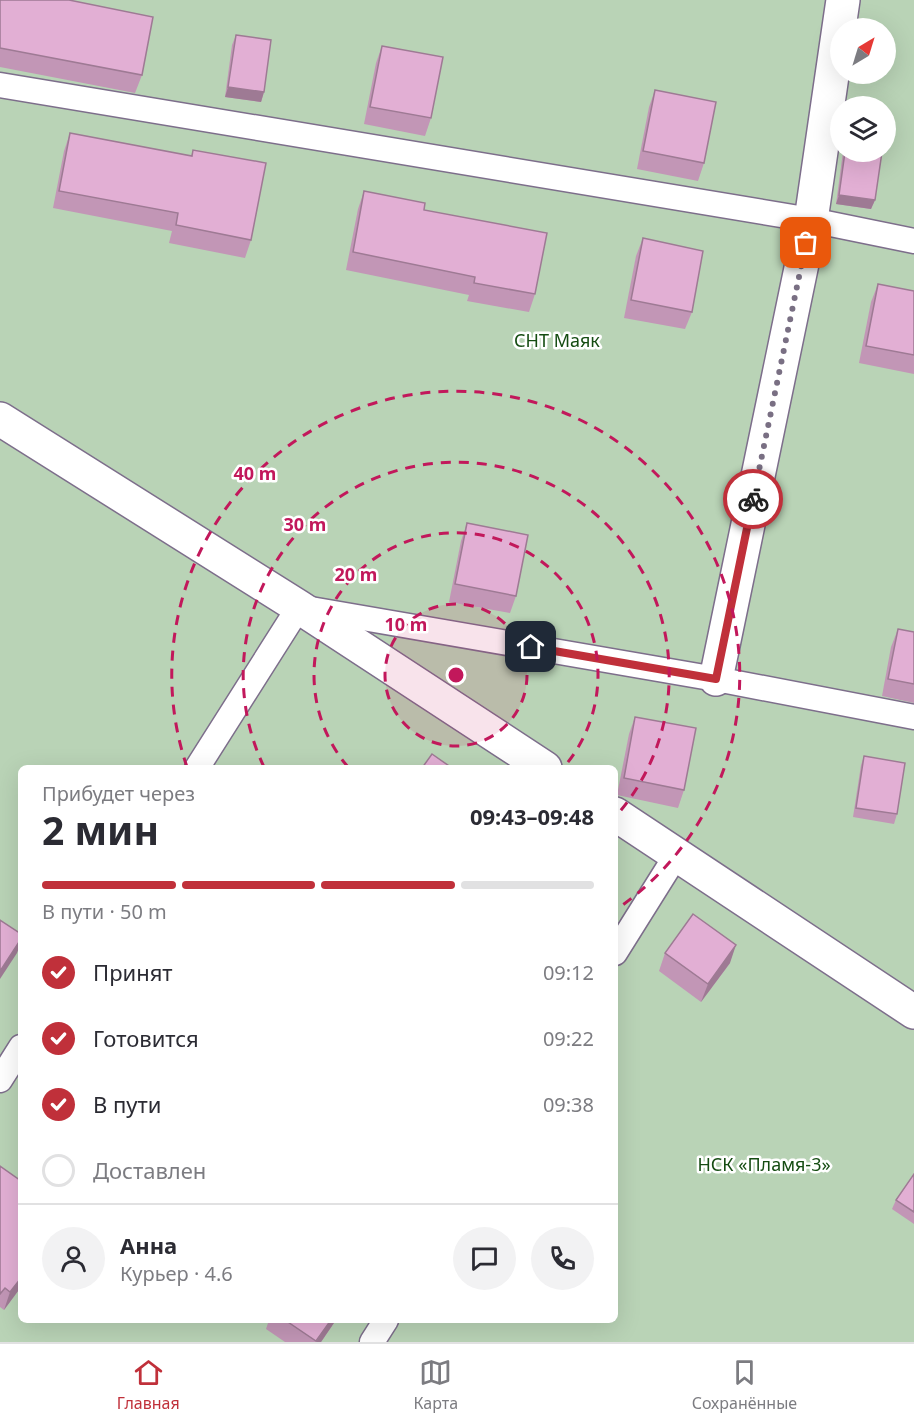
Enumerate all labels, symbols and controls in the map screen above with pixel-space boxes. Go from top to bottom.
north arrow [830,18,896,84]
map controls [830,18,896,162]
button: layers [830,96,896,162]
pin [780,217,831,268]
icon: bag [789,226,822,259]
park label: СНТ Маяк [514,328,600,352]
text: 40 m [234,461,276,485]
courier [723,469,783,529]
icon: bike [737,483,770,516]
text: 30 m [284,512,326,536]
text: 20 m [335,562,377,586]
text: 10 m [385,612,427,636]
pin [505,621,556,672]
icon: home [514,630,547,663]
centre of rings [446,665,466,685]
text: Прибудет через [42,780,195,807]
text: 09:43–09:48 [470,801,594,831]
text: 2 мин [42,803,159,856]
text: В пути · 50 m [42,898,167,925]
icon: check [42,956,75,989]
text: Принят [93,957,173,987]
text: 09:12 [543,959,594,986]
icon: check [42,1022,75,1055]
text: Готовится [93,1023,199,1053]
text: 09:22 [543,1025,594,1052]
icon: check [42,1088,75,1121]
text: В пути [93,1089,161,1119]
text: 09:38 [543,1091,594,1118]
park label: НСК «Пламя-3» [697,1152,831,1176]
text: Доставлен [93,1155,206,1185]
button: person [42,1227,105,1290]
button: chat [453,1227,516,1290]
button: phone [531,1227,594,1290]
text: Анна [120,1230,177,1260]
text: Курьер · 4.6 [120,1260,233,1287]
tab: Главная [117,1356,180,1414]
tab: Карта [413,1356,458,1414]
tab: Сохранённые [692,1356,797,1414]

